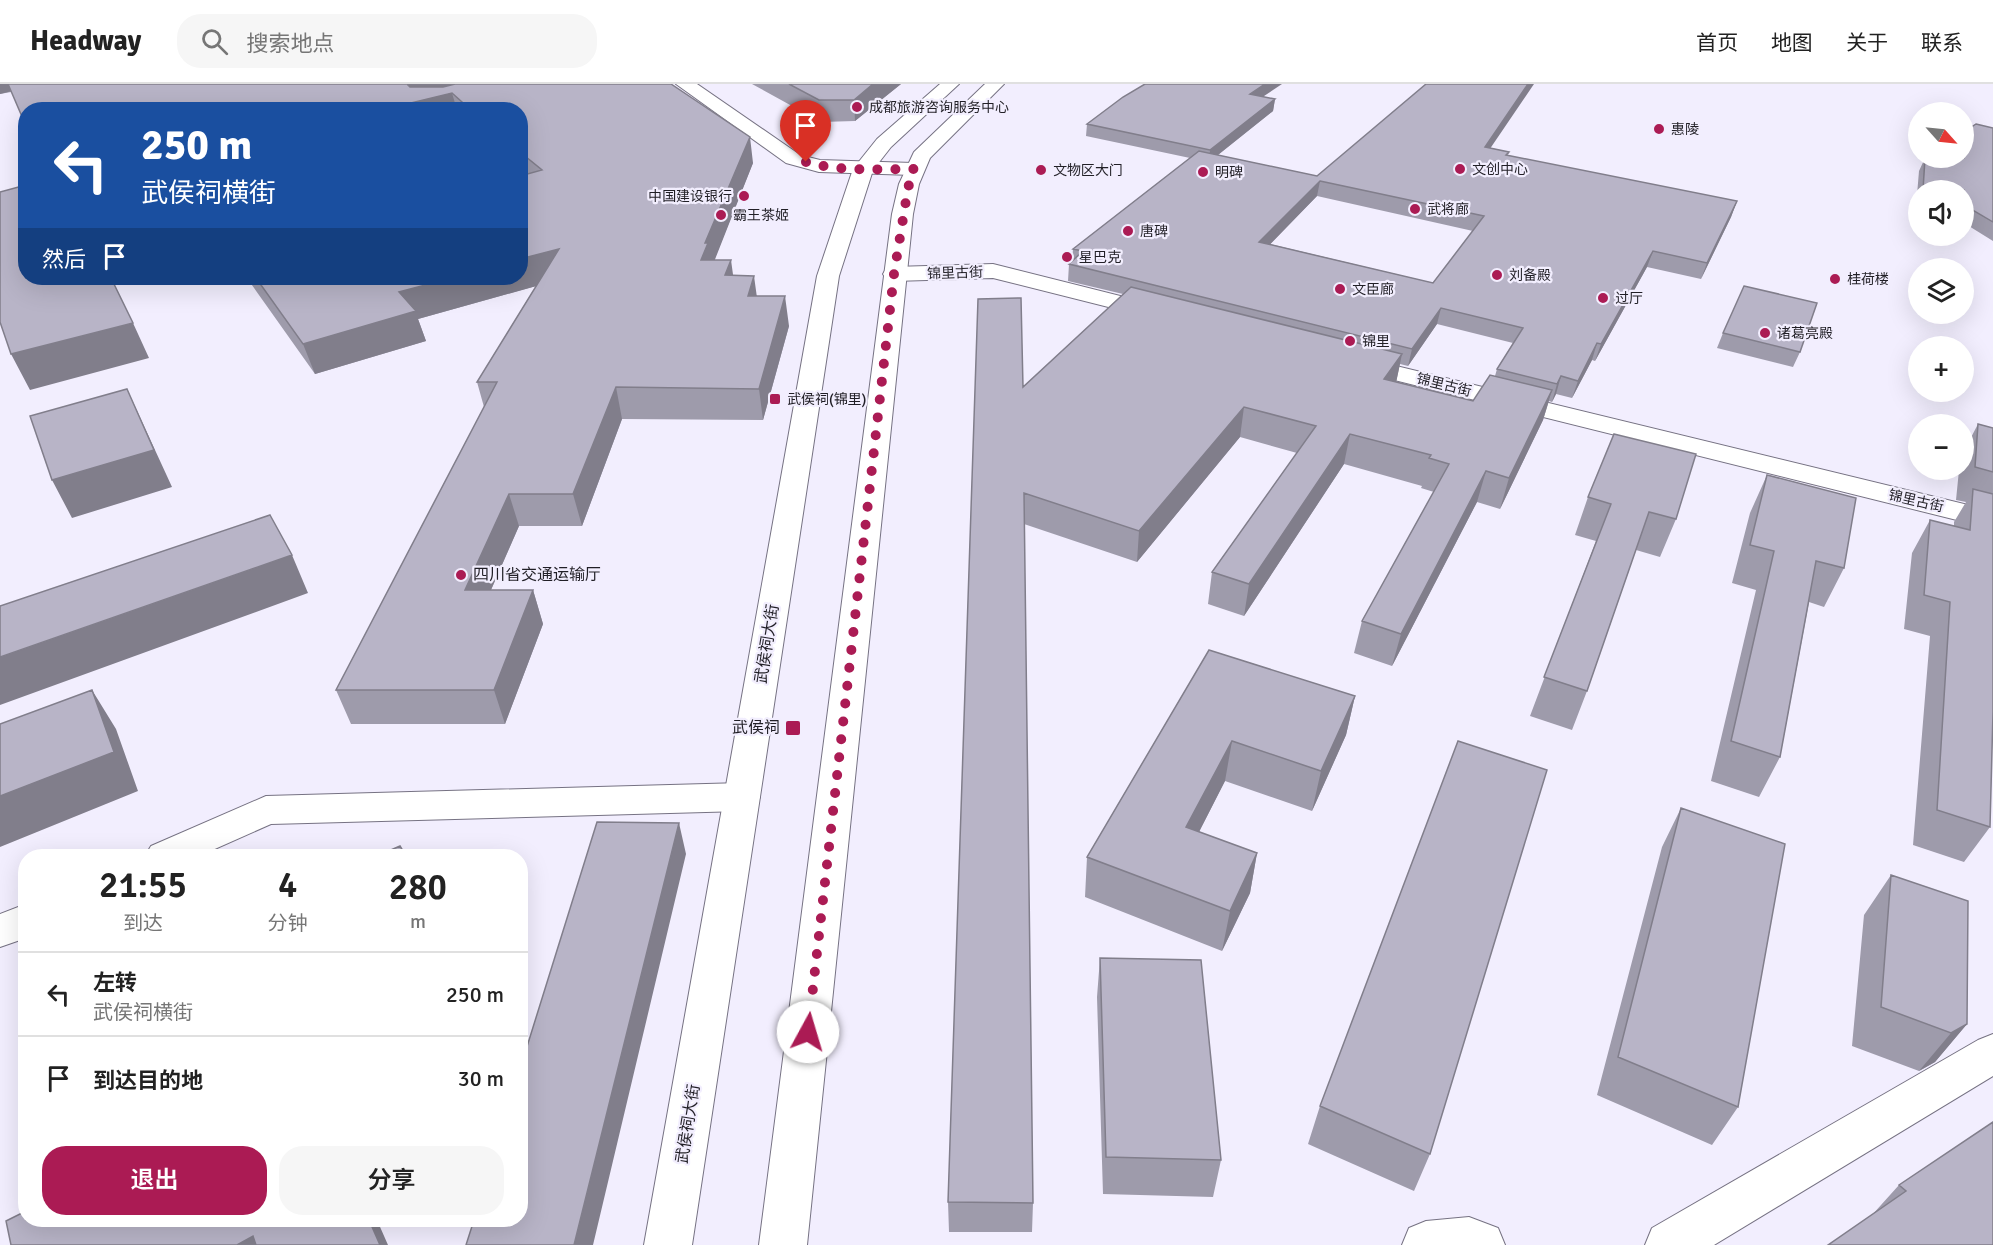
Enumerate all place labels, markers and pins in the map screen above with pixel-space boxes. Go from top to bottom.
place label: 成都旅游咨询服务中心 [869,99,1009,116]
pin [780,100,831,162]
marker: 成都旅游咨询服务中心 [850,100,864,114]
place label: 惠陵 [1671,121,1699,138]
marker: 惠陵 [1652,122,1666,136]
place label: 文创中心 [1472,161,1528,178]
place label: 文物区大门 [1053,162,1123,179]
marker: 文创中心 [1453,162,1467,176]
marker: 文物区大门 [1034,163,1048,177]
place label: 明碑 [1215,164,1243,181]
marker: 明碑 [1196,165,1210,179]
place label: 中国建设银行 [648,188,732,205]
marker: 中国建设银行 [737,189,751,203]
place label: 武将廊 [1427,201,1469,218]
marker: 武将廊 [1408,202,1422,216]
place label: 霸王茶姬 [733,207,789,224]
marker: 霸王茶姬 [714,208,728,222]
place label: 唐碑 [1140,223,1168,240]
marker: 唐碑 [1121,224,1135,238]
place label: 星巴克 [1079,249,1121,266]
marker: 星巴克 [1060,250,1074,264]
place label: 刘备殿 [1509,267,1551,284]
marker: 刘备殿 [1490,268,1504,282]
place label: 桂荷楼 [1847,271,1889,288]
marker: 桂荷楼 [1828,272,1842,286]
place label: 文臣廊 [1352,281,1394,298]
marker: 文臣廊 [1333,282,1347,296]
place label: 过厅 [1615,290,1643,307]
marker: 过厅 [1596,291,1610,305]
place label: 诸葛亮殿 [1777,325,1833,342]
marker: 诸葛亮殿 [1758,326,1772,340]
place label: 锦里 [1362,333,1390,350]
marker: 锦里 [1343,334,1357,348]
place label: 武侯祠(锦里) [787,391,866,408]
marker: 武侯祠(锦里) [768,392,782,406]
place label: 四川省交通运输厅 [473,565,601,585]
marker: 四川省交通运输厅 [454,568,468,582]
place label: 武侯祠 [732,718,780,738]
marker: 武侯祠 [784,719,802,737]

